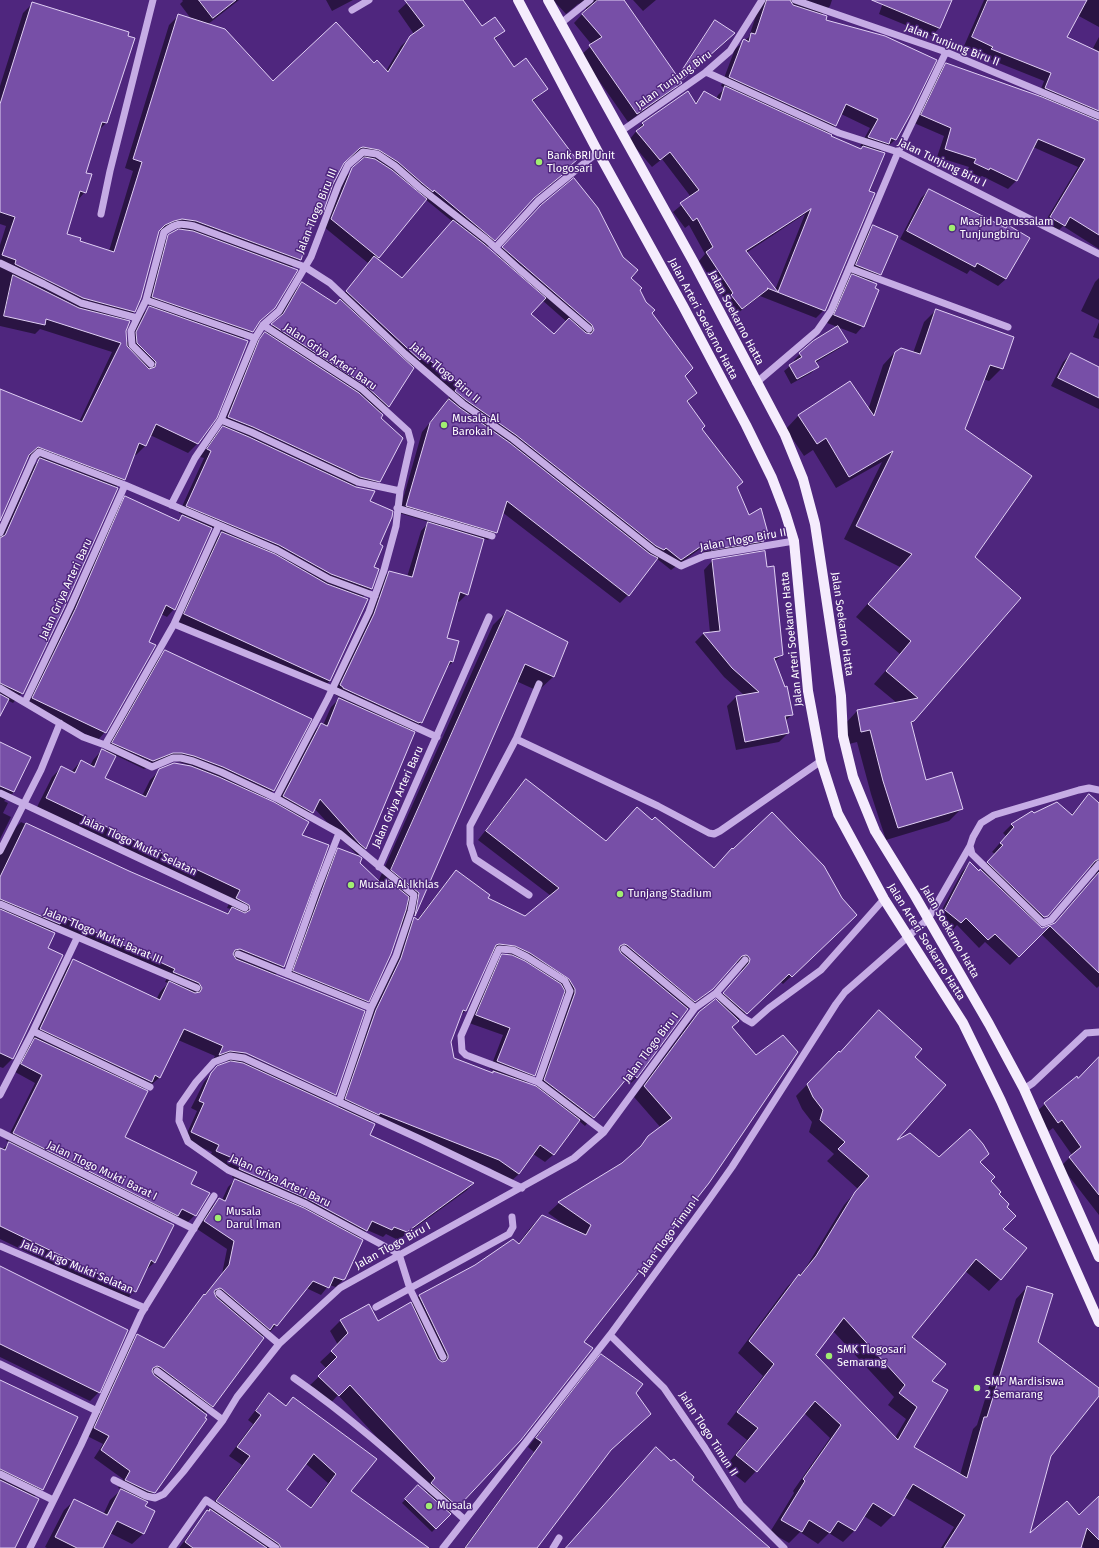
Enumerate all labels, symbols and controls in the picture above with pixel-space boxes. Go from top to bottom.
street label: Jalan Tunjung Biru II [903,21,1001,69]
street label: Jalan Tunjung Biru [633,48,715,112]
street label: Jalan Tunjung Biru I [896,136,988,190]
place label: Bank BRI Unit Tlogosari [547,149,615,175]
marker: Bank BRI Unit Tlogosari [534,157,544,167]
street label: Jalan Tlogo Biru III [294,166,340,256]
place label: Masjid Darussalam Tunjungbiru [960,215,1053,241]
marker: Masjid Darussalam Tunjungbiru [947,223,957,233]
street label: Jalan Arteri Soekarno Hatta [665,256,741,382]
street label: Jalan Soekarno Hatta [706,269,766,367]
street label: Jalan Griya Arteri Baru [281,321,379,393]
street label: Jalan Tlogo Biru II [407,340,483,406]
place label: Musala Al Barokah [452,412,499,438]
marker: Musala Al Barokah [439,420,449,430]
street label: Jalan Tlogo Biru II [699,526,787,554]
street label: Jalan Griya Arteri Baru [37,536,95,642]
street label: Jalan Arteri Soekarno Hatta [778,571,806,707]
street label: Jalan Soekarno Hatta [828,571,856,677]
street label: Jalan Griya Arteri Baru [370,744,426,850]
street label: Jalan Tlogo Mukti Selatan [79,813,199,879]
place label: Musala Al Ikhlas [359,878,439,892]
marker: Musala Al Ikhlas [346,880,356,890]
street label: Jalan Arteri Soekarno Hatta [884,881,968,1003]
street label: Jalan Soekarno Hatta [918,883,982,981]
place label: Tunjang Stadium [628,887,712,901]
marker: Tunjang Stadium [615,889,625,899]
street label: Jalan Tlogo Mukti Barat III [42,905,164,967]
street label: Jalan Tlogo Biru I [620,1010,682,1086]
street label: Jalan Tlogo Mukti Barat I [45,1139,159,1203]
street label: Jalan Griya Arteri Baru [227,1152,333,1210]
street label: Jalan Tlogo Timun I [636,1194,702,1278]
place label: Musala Darul Iman [226,1205,281,1231]
marker: Musala Darul Iman [213,1213,223,1223]
street label: Jalan Tlogo Biru I [353,1220,433,1272]
street label: Jalan Argo Mukti Selatan [19,1237,135,1297]
place label: SMK Tlogosari Semarang [837,1343,906,1369]
marker: SMK Tlogosari Semarang [824,1351,834,1361]
place label: SMP Mardisiswa 2 Semarang [985,1375,1064,1401]
marker: SMP Mardisiswa 2 Semarang [972,1383,982,1393]
street label: Jalan Tlogo Timun II [676,1389,740,1479]
place label: Musala [437,1499,472,1513]
marker: Musala [424,1501,434,1511]

